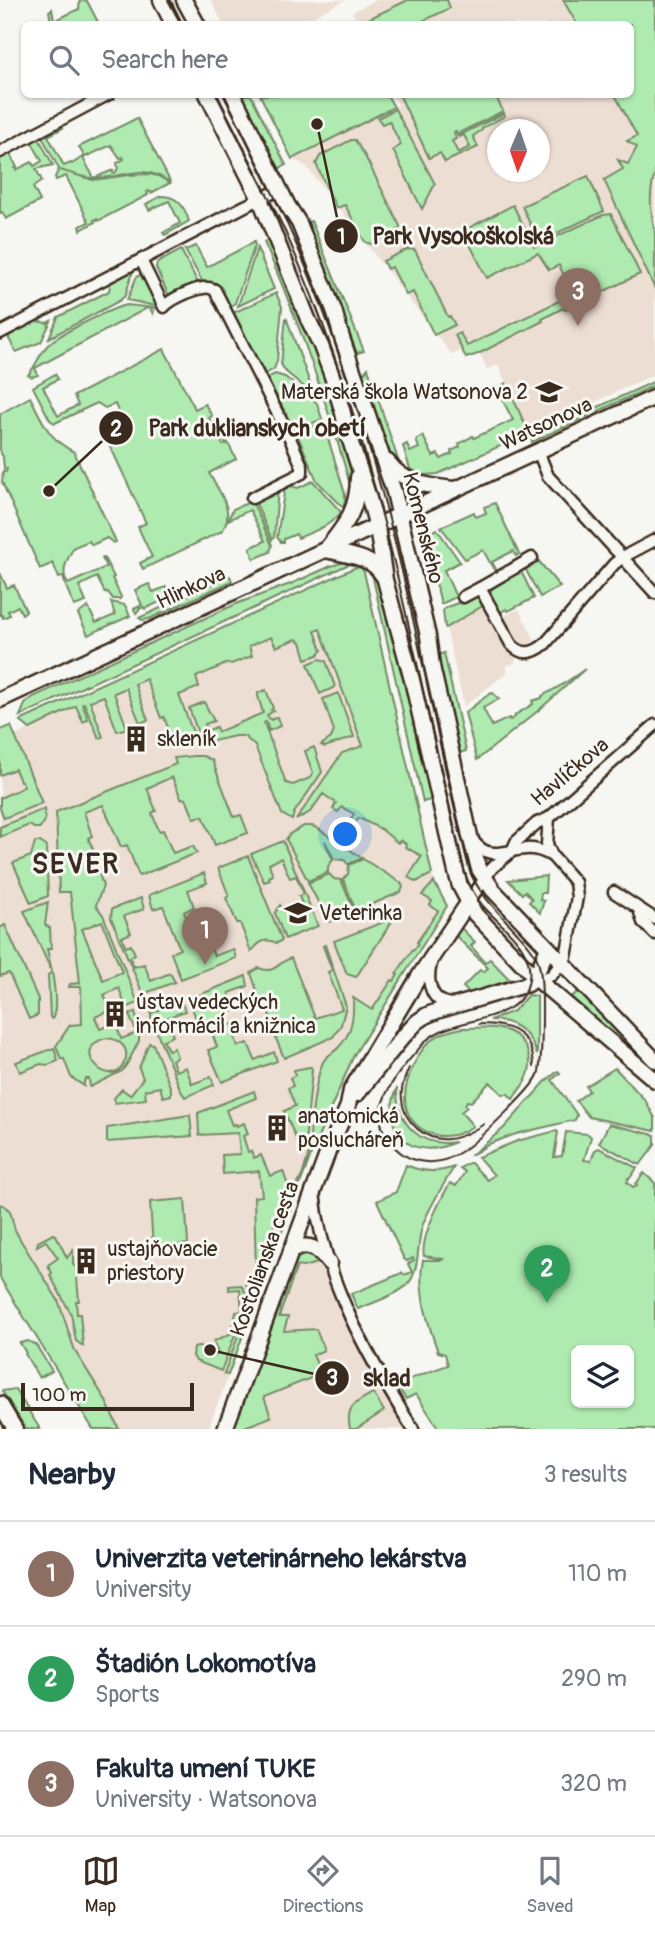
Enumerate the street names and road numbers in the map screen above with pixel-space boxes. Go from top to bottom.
street label: Watsonova [496,391,596,457]
street label: Komenského [396,470,450,586]
street label: Hlinkova [152,560,230,616]
street label: Havlíčkova [526,732,614,812]
street label: Kostolianska cesta [224,1178,306,1340]

